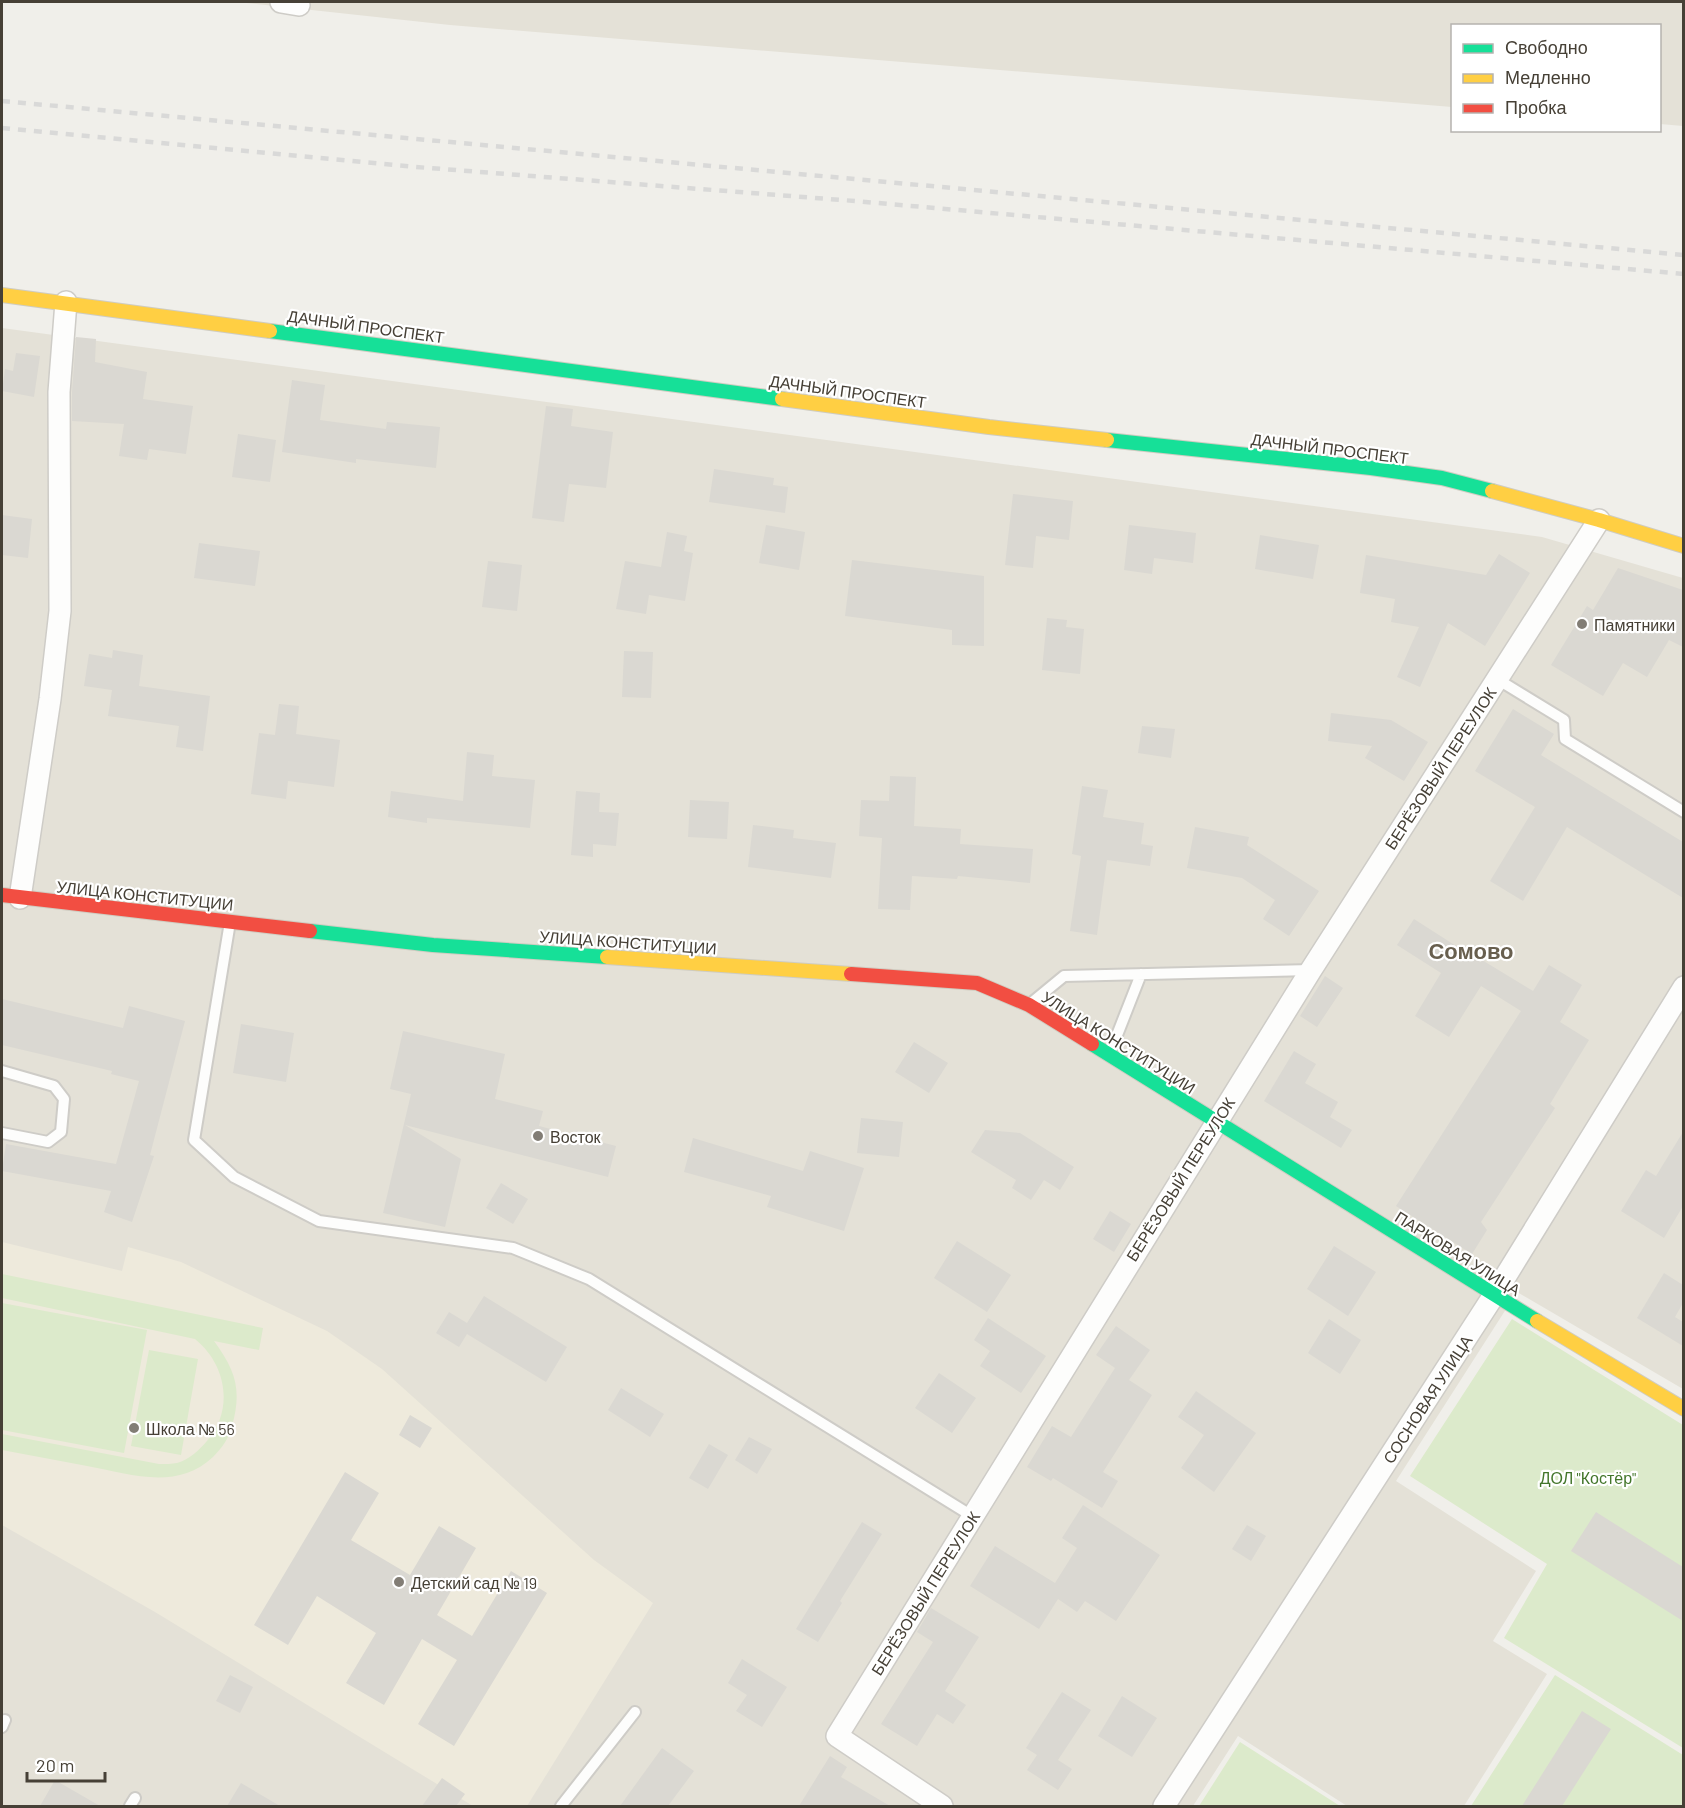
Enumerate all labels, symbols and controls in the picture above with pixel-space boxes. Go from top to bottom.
legend [1451,24,1661,132]
text: Свободно [1505,36,1588,58]
text: Медленно [1505,66,1591,88]
text: Пробка [1505,96,1568,118]
street label: ДАЧНЫЙ ПРОСПЕКТ [286,306,446,346]
street label: ДАЧНЫЙ ПРОСПЕКТ [768,371,928,411]
street label: ДАЧНЫЙ ПРОСПЕКТ [1250,429,1410,467]
place label: Памятники [1594,615,1675,634]
marker: Памятники [1575,617,1589,631]
street label: БЕРЁЗОВЫЙ ПЕРЕУЛОК [1380,683,1500,853]
street label: УЛИЦА КОНСТИТУЦИИ [56,876,234,914]
street label: УЛИЦА КОНСТИТУЦИИ [539,926,717,958]
district label: Сомово [1428,937,1514,963]
street label: УЛИЦА КОНСТИТУЦИИ [1039,987,1199,1097]
street label: БЕРЁЗОВЫЙ ПЕРЕУЛОК [1122,1093,1239,1264]
place label: Восток [550,1127,602,1146]
marker: Восток [531,1129,545,1143]
street label: ПАРКОВАЯ УЛИЦА [1392,1207,1524,1299]
street label: СОСНОВАЯ УЛИЦА [1378,1331,1476,1467]
place label: Школа № 56 [146,1419,235,1438]
marker: Школа № 56 [127,1421,141,1435]
park label: ДОЛ "Костёр" [1540,1468,1636,1487]
street label: БЕРЁЗОВЫЙ ПЕРЕУЛОК [867,1507,984,1678]
place label: Детский сад № 19 [411,1573,537,1592]
marker: Детский сад № 19 [392,1575,406,1589]
scale bar [27,1745,105,1783]
text: 20 m [36,1754,74,1776]

